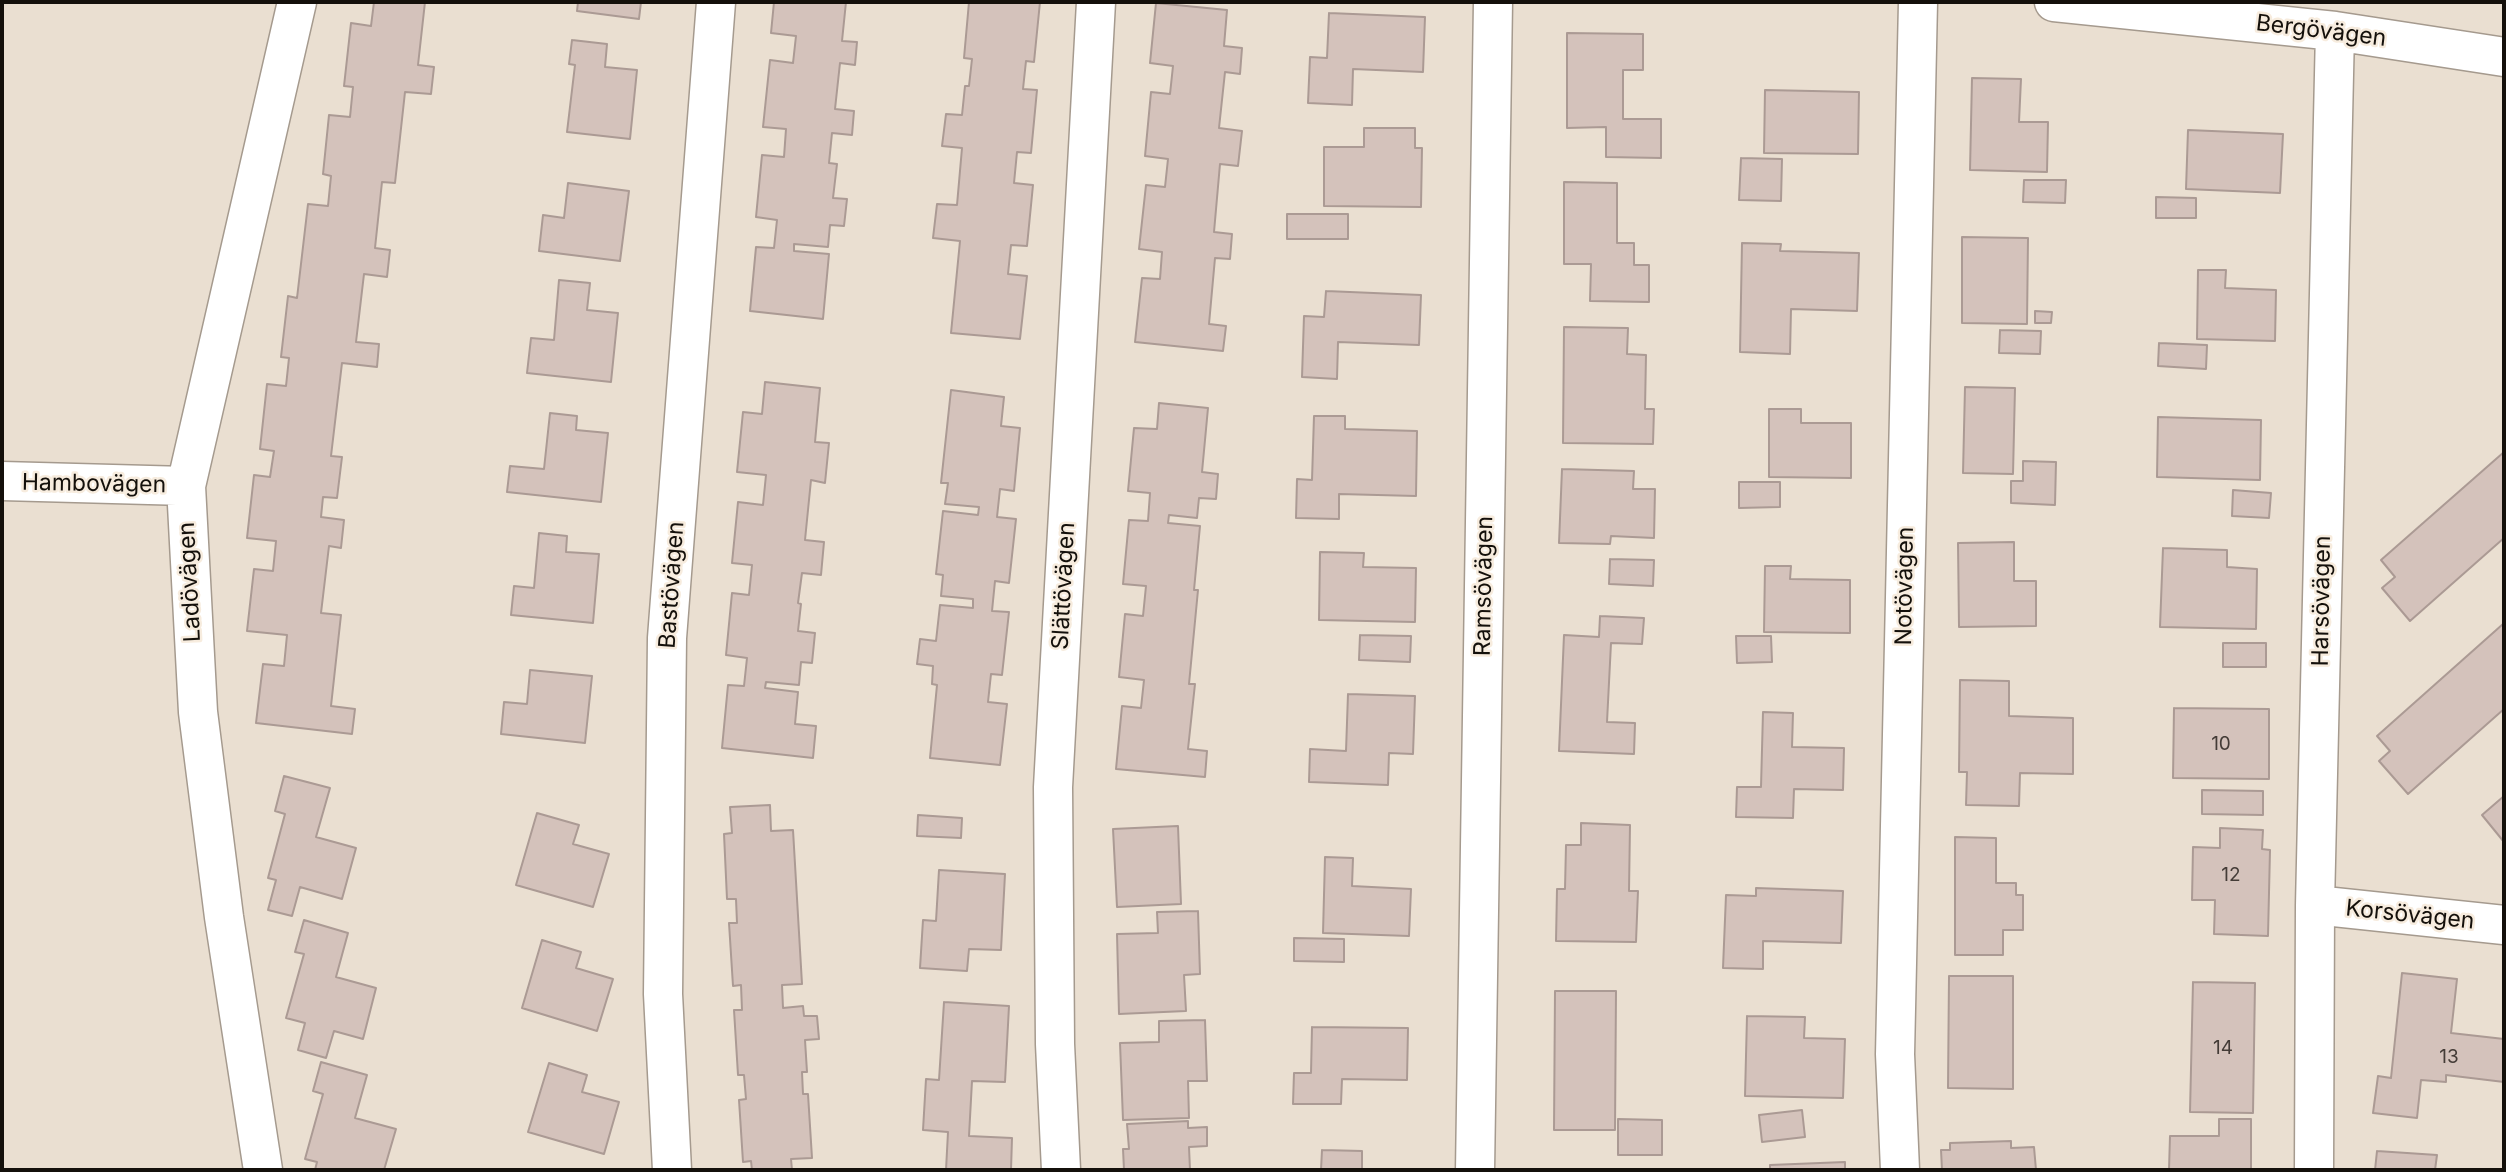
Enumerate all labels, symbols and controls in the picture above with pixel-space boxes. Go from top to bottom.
street label: Bergövägen [2254,9,2388,53]
street label: Hambovägen [22,469,166,499]
street label: Ramsövägen [1469,516,1499,656]
street label: Bastövägen [654,520,690,650]
street label: Ladövägen [173,521,207,643]
street label: Slättövägen [1047,522,1081,650]
street label: Notövägen [1890,526,1920,646]
street label: Harsövägen [2307,535,2337,667]
house number: 10 [2211,733,2231,755]
house number: 12 [2221,864,2241,886]
street label: Korsövägen [2344,895,2476,935]
house number: 14 [2213,1037,2233,1059]
house number: 13 [2439,1046,2459,1068]

